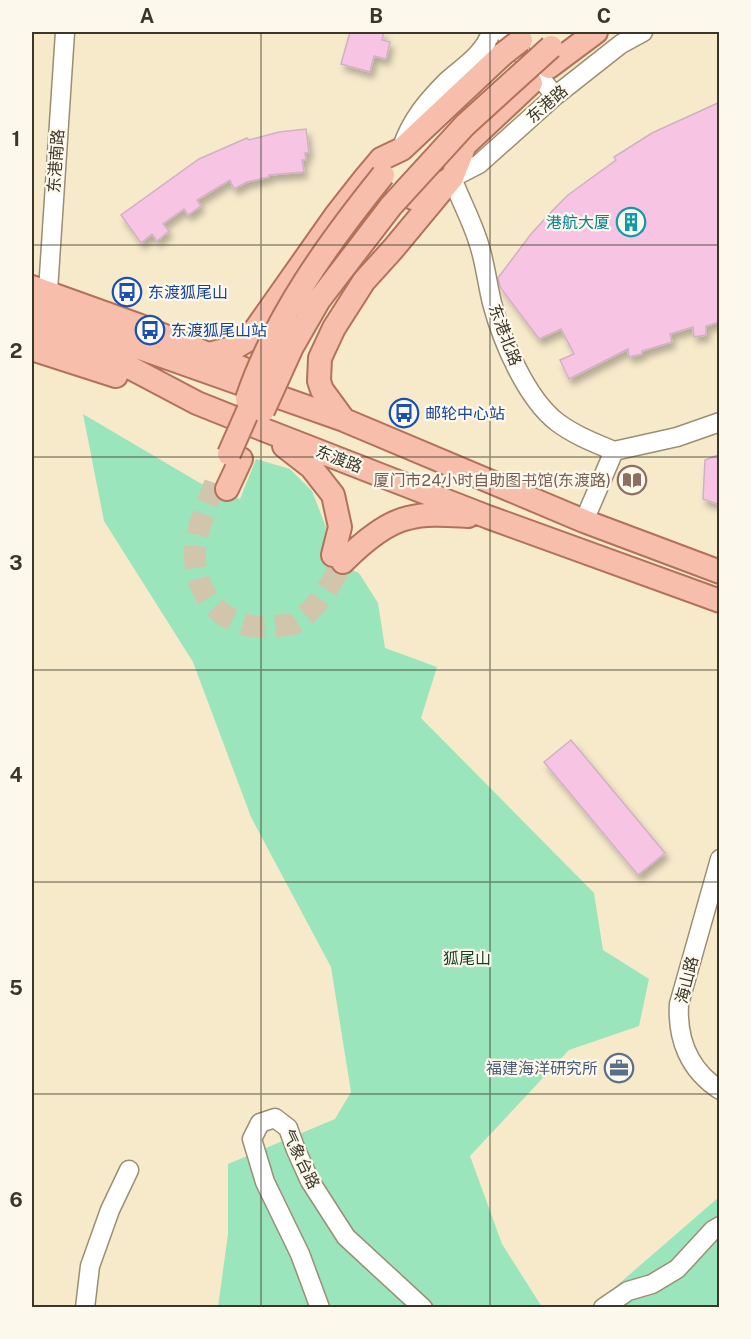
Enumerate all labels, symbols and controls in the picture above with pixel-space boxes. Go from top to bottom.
text: A [140,4,154,28]
text: B [369,4,383,28]
text: C [597,4,611,28]
street label: 东港路 [523,81,571,127]
text: 1 [12,127,20,151]
street label: 东港南路 [44,128,68,194]
building icon: 港航大厦 [615,206,647,238]
place label: 港航大厦 [546,213,610,232]
bus stop icon: 东渡狐尾山 [111,276,143,308]
place label: 东渡狐尾山 [148,283,228,302]
street label: 东港北路 [485,302,525,368]
bus stop icon: 东渡狐尾山站 [134,314,166,346]
place label: 东渡狐尾山站 [171,321,267,340]
text: 2 [10,339,22,363]
bus stop icon: 邮轮中心站 [388,397,420,429]
place label: 邮轮中心站 [425,404,505,423]
street label: 东渡路 [313,442,365,476]
library icon: 厦门市24小时自助图书馆(东渡路) [616,464,648,496]
place label: 厦门市24小时自助图书馆(东渡路) [374,471,611,490]
text: 3 [9,551,23,575]
text: 4 [9,763,23,787]
park label: 狐尾山 [443,949,491,968]
street label: 海山路 [672,954,702,1006]
text: 5 [9,976,23,1000]
office icon: 福建海洋研究所 [603,1052,635,1084]
place label: 福建海洋研究所 [486,1059,598,1078]
street label: 气象台路 [278,1126,324,1192]
text: 6 [9,1188,23,1212]

